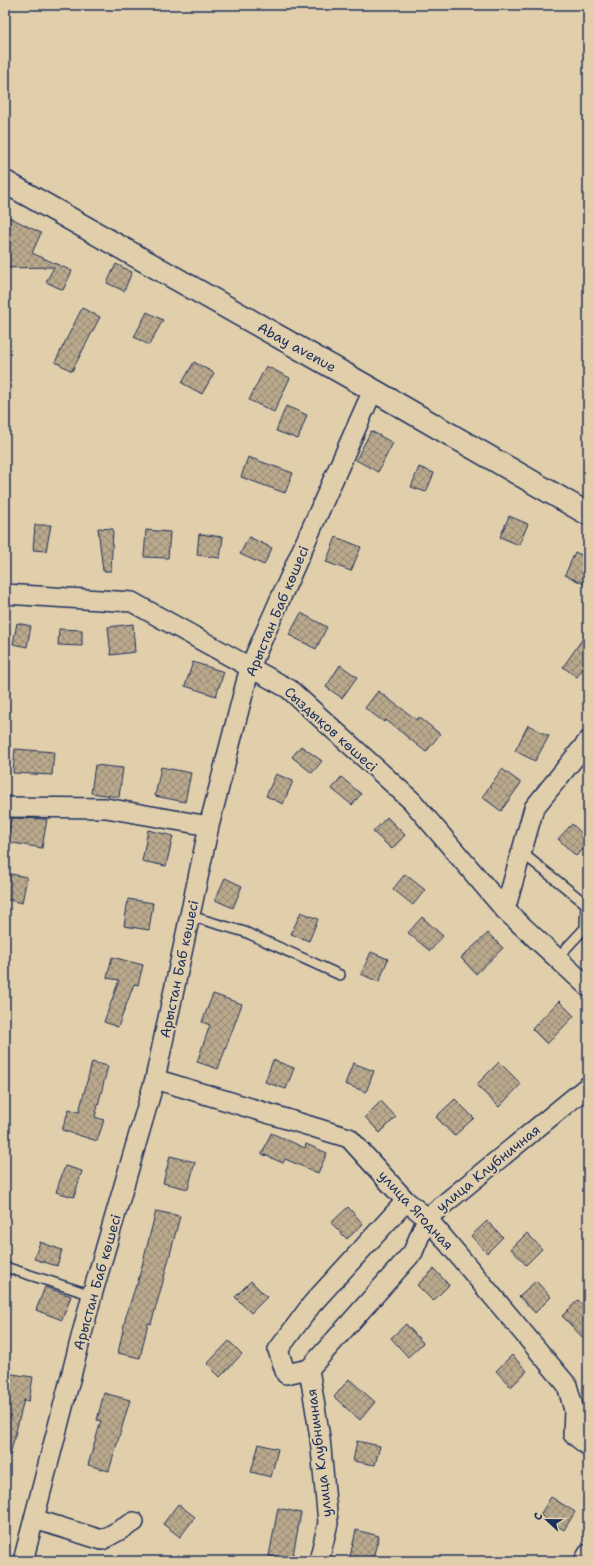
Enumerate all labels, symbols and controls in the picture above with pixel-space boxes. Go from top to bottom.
street label: Abay avenue [254,318,340,376]
street label: Арыстан Баб көшесі [241,543,313,679]
street label: Сыздықов көшесі [281,682,381,776]
street label: Арыстан Баб көшесі [156,898,202,1040]
street label: улица Клубничная [432,1120,544,1216]
street label: улица Ягодная [374,1166,458,1254]
street label: Арыстан Баб көшесі [69,1212,125,1352]
street label: улица Клубничная [302,1388,336,1518]
north arrow [527,1500,567,1540]
text: С [530,1510,547,1522]

